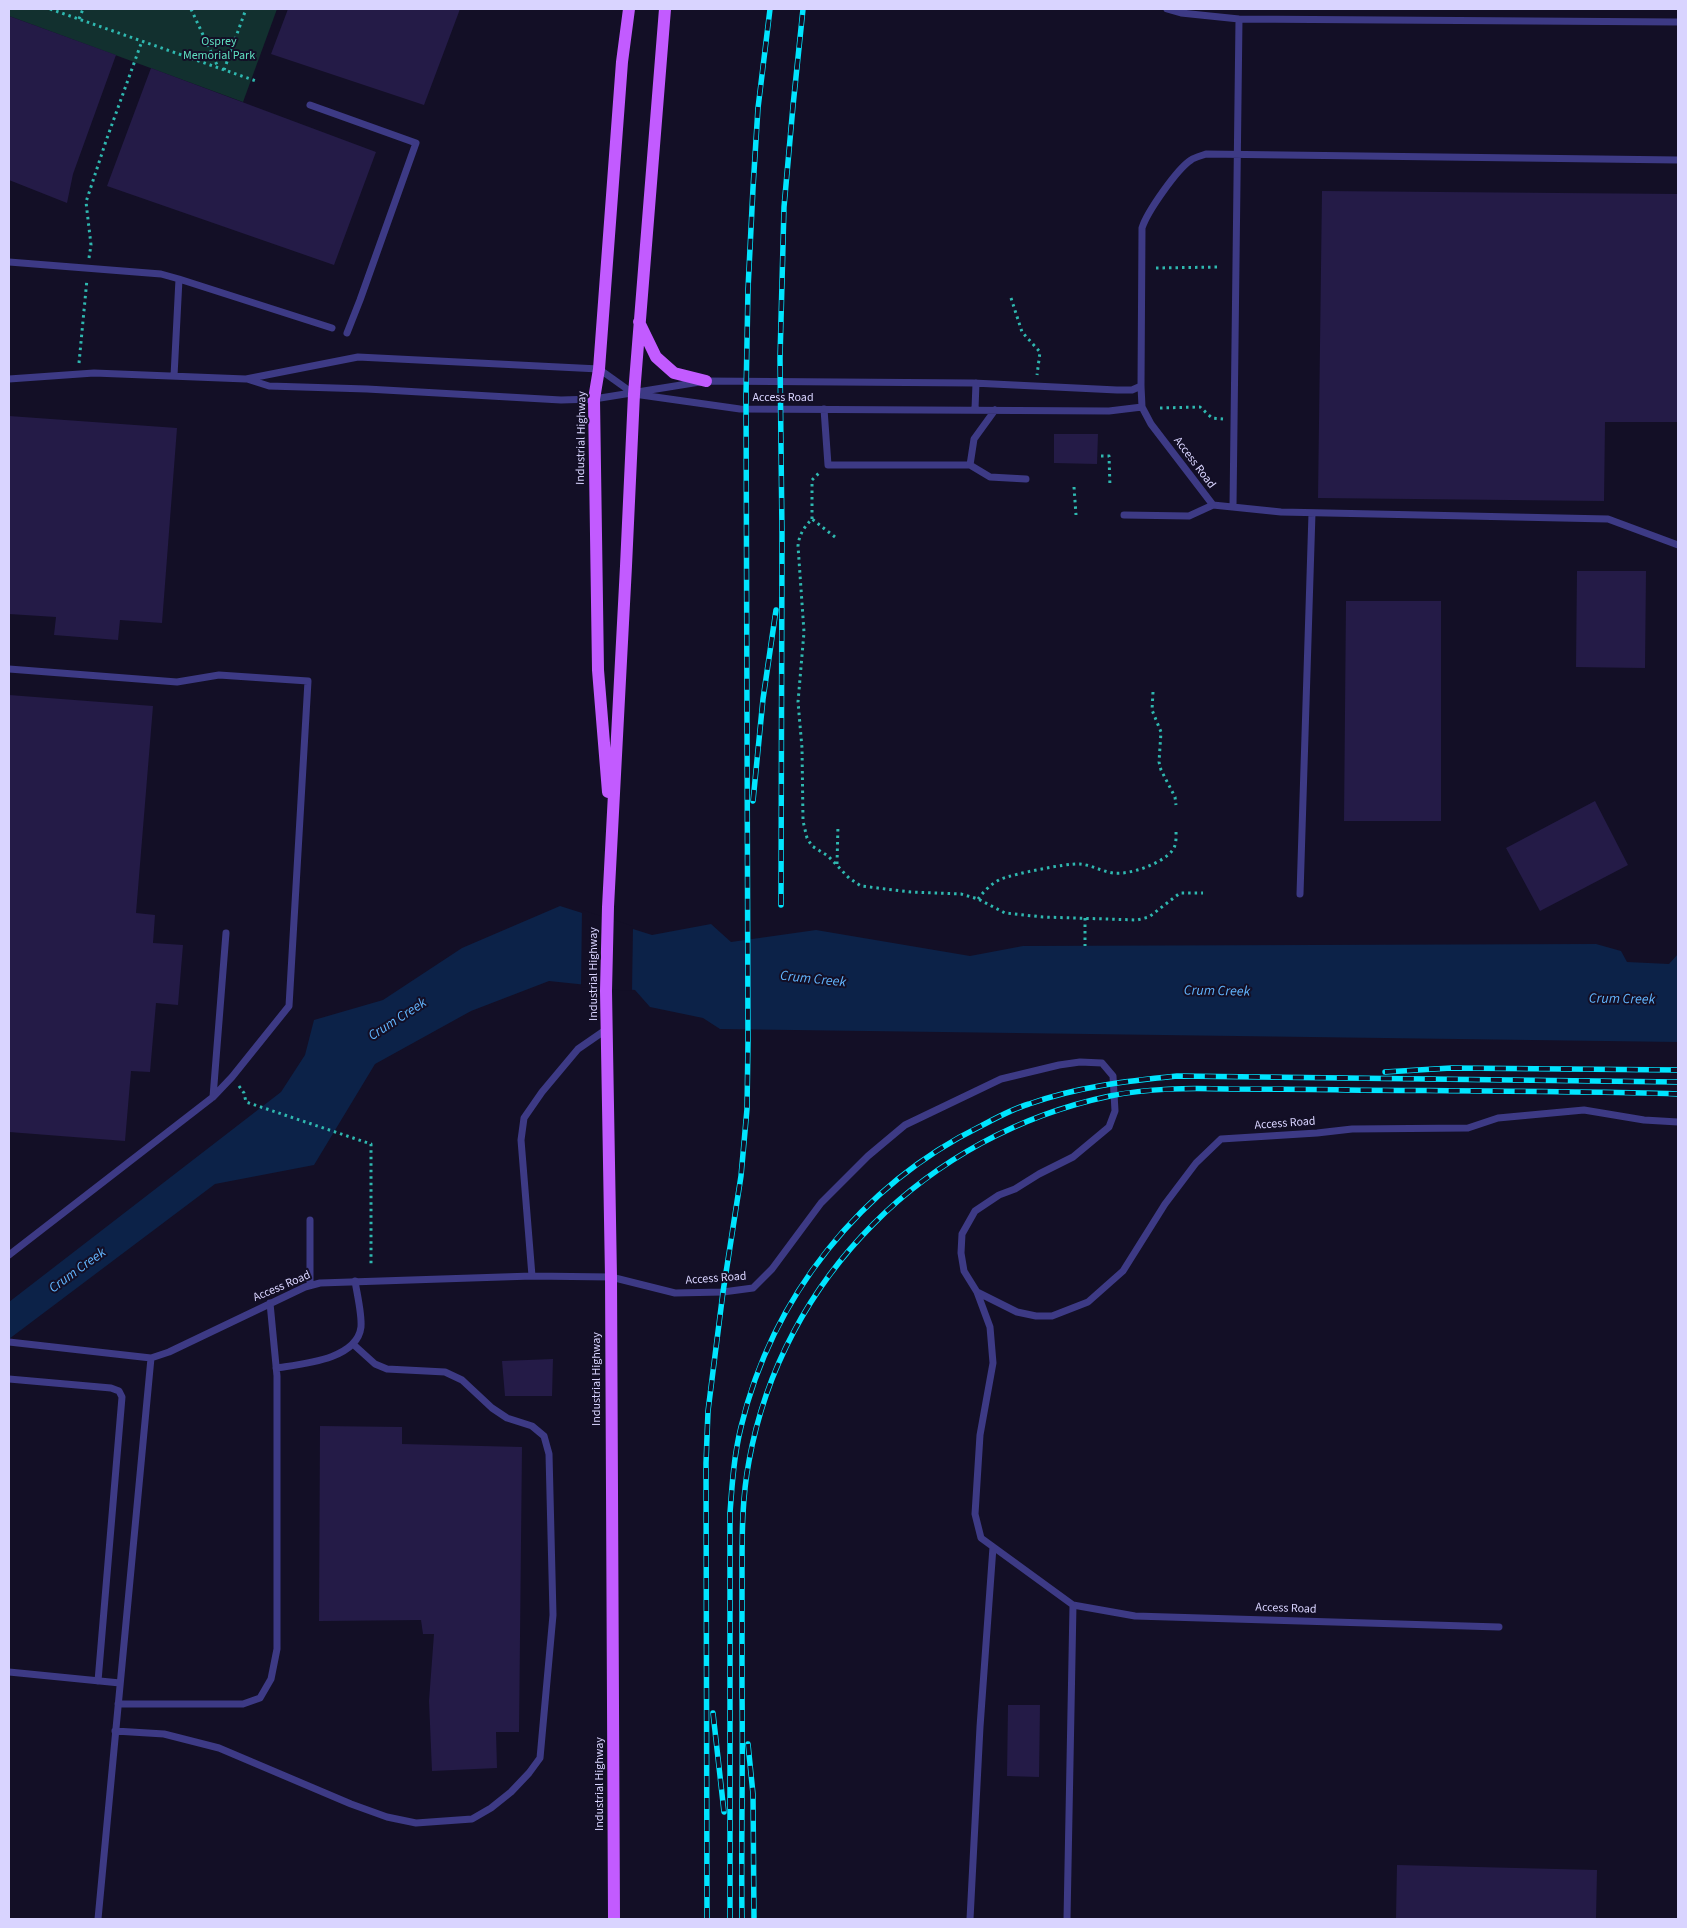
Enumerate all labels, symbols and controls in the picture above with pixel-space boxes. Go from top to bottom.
park label: Osprey Memorial Park [183,35,255,63]
street label: Industrial Highway [574,391,590,485]
street label: Access Road [752,391,814,405]
street label: Access Road [1170,434,1218,492]
street label: Industrial Highway [587,927,601,1021]
water label: Crum Creek [779,968,847,992]
water label: Crum Creek [1184,983,1250,1001]
water label: Crum Creek [1589,991,1655,1009]
water label: Crum Creek [366,995,430,1045]
street label: Access Road [1254,1115,1316,1133]
water label: Crum Creek [46,1245,110,1297]
street label: Access Road [251,1268,313,1306]
street label: Access Road [685,1270,747,1288]
street label: Industrial Highway [590,1332,604,1426]
street label: Access Road [1255,1601,1317,1617]
street label: Industrial Highway [593,1737,607,1831]

